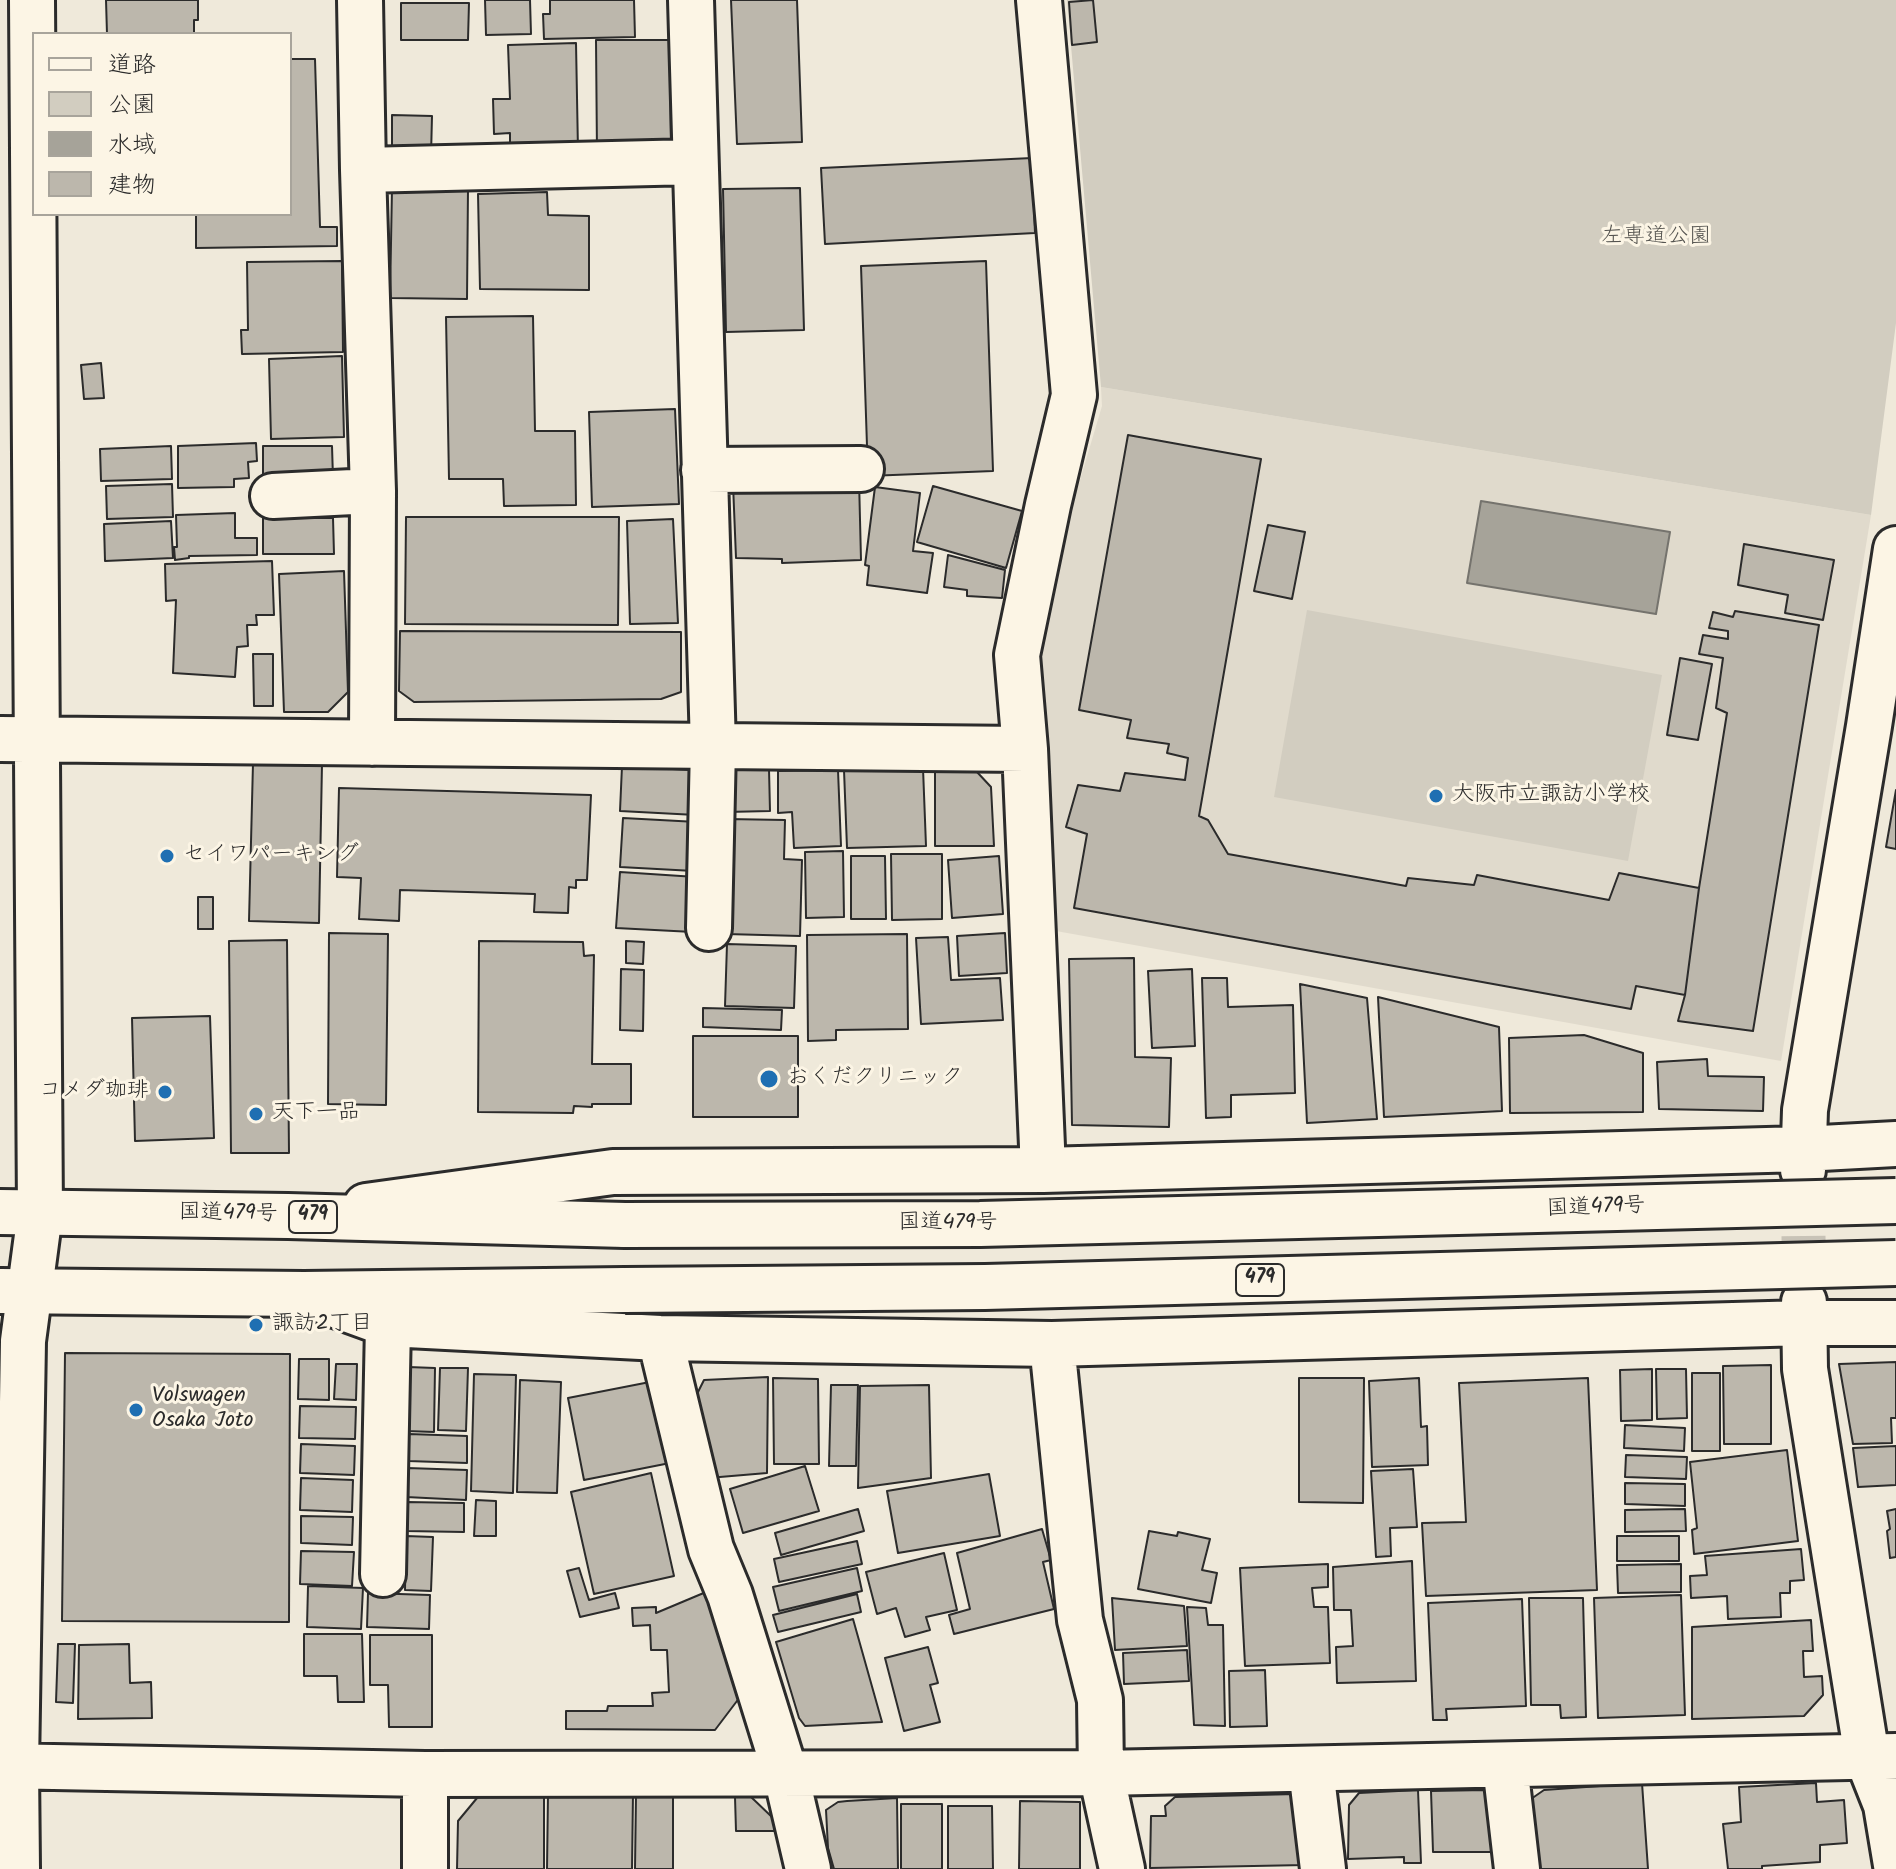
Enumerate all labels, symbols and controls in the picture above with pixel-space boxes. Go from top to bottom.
legend [32,32,292,216]
text: 道路 [108,46,156,85]
text: 公園 [108,86,156,125]
text: 水域 [108,126,156,165]
text: 建物 [108,166,156,205]
park label: 左専道公園 [1601,225,1711,251]
place label: 大阪市立諏訪小学校 [1452,783,1650,809]
marker: 大阪市立諏訪小学校 [1427,787,1445,805]
place label: セイワパーキング [183,843,359,869]
marker: セイワパーキング [158,847,176,865]
place label: おくだクリニック [787,1066,963,1092]
marker: おくだクリニック [758,1068,780,1090]
place label: コメダ珈琲 [39,1079,149,1105]
marker: コメダ珈琲 [156,1083,174,1101]
place label: 天下一品 [272,1101,360,1127]
marker: 天下一品 [247,1105,265,1123]
street label: 国道479号 [1546,1194,1646,1224]
street label: 国道479号 [178,1201,278,1229]
road number: 479 [289,1201,337,1233]
street label: 国道479号 [899,1211,997,1237]
road number: 479 [1236,1264,1284,1296]
place label: 諏訪2丁目 [272,1312,373,1338]
marker: 諏訪2丁目 [247,1316,265,1334]
place label: Volswagen Osaka Joto [152,1384,253,1436]
marker: Volswagen Osaka Joto [127,1401,145,1419]

